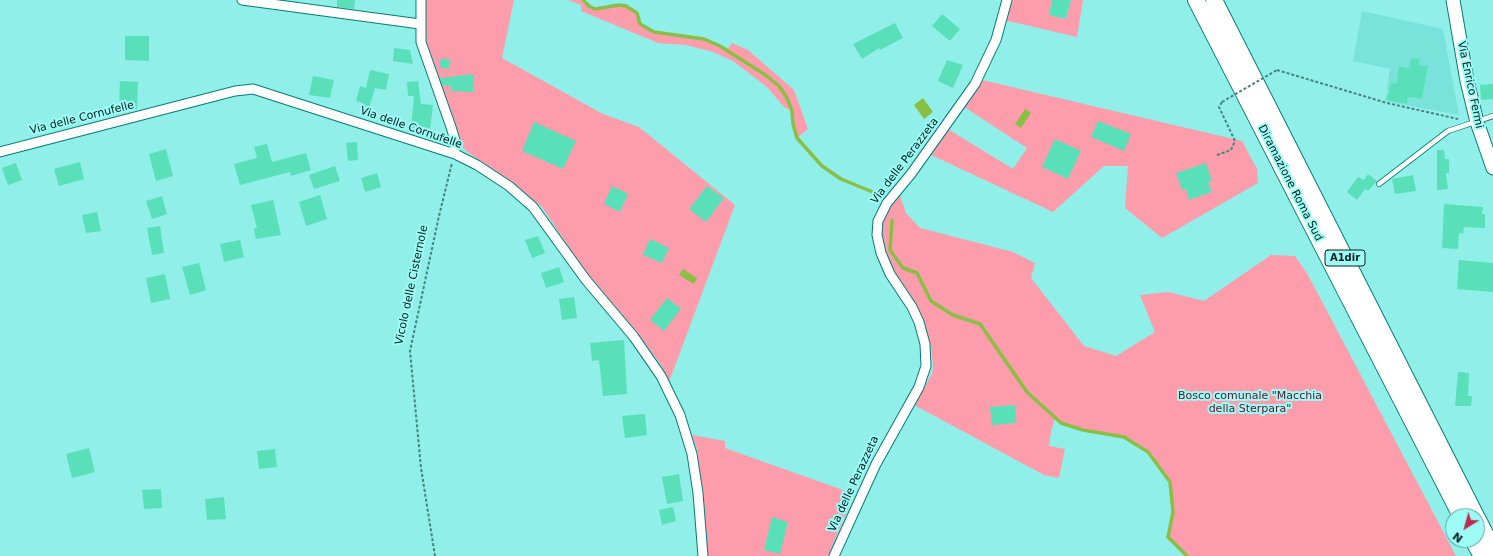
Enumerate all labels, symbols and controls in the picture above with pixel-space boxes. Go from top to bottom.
street label: Via Enrico Fermi [1454,40,1486,130]
street label: Via delle Cornufelle [29,99,135,137]
street label: Via delle Cornufelle [358,104,464,152]
street label: Via delle Perazzeta [868,115,942,207]
street label: Diramazione Roma Sud [1255,123,1325,243]
street label: Vicolo delle Cisternole [393,224,431,346]
road number: A1dir [1325,250,1365,266]
park label: Bosco comunale "Macchia della Sterpara" [1178,389,1322,415]
street label: Via delle Perazzeta [826,434,882,534]
north arrow [1445,508,1485,548]
text: N [1450,529,1466,545]

